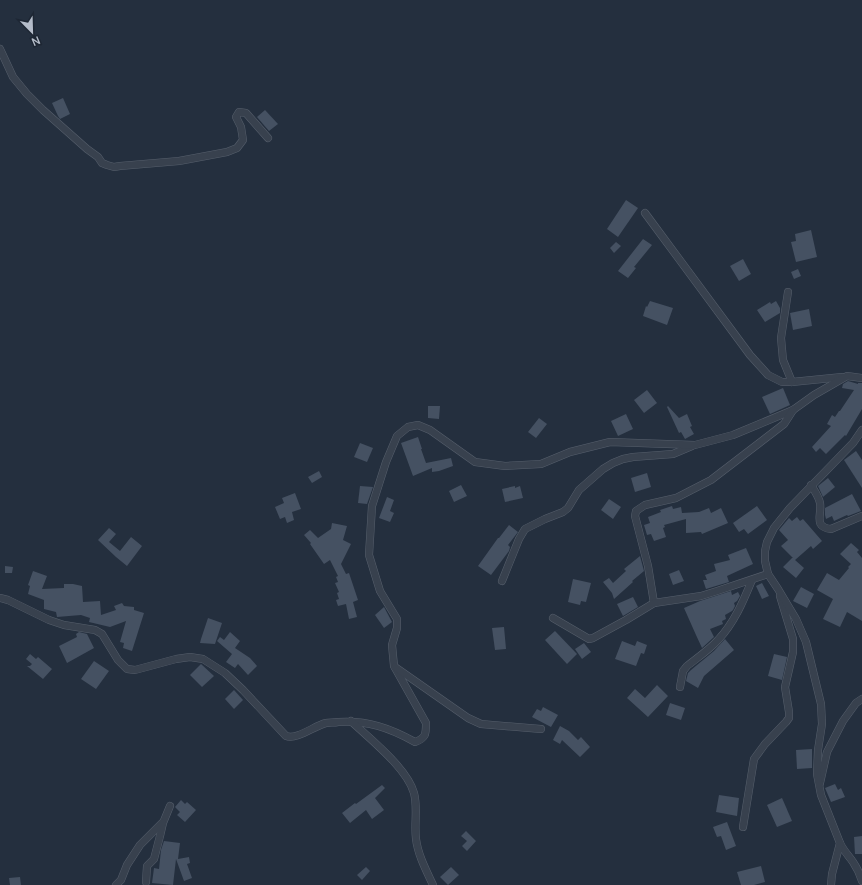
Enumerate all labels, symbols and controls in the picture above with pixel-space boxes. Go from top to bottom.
north arrow [12,12,52,52]
text: N [29,33,43,50]

